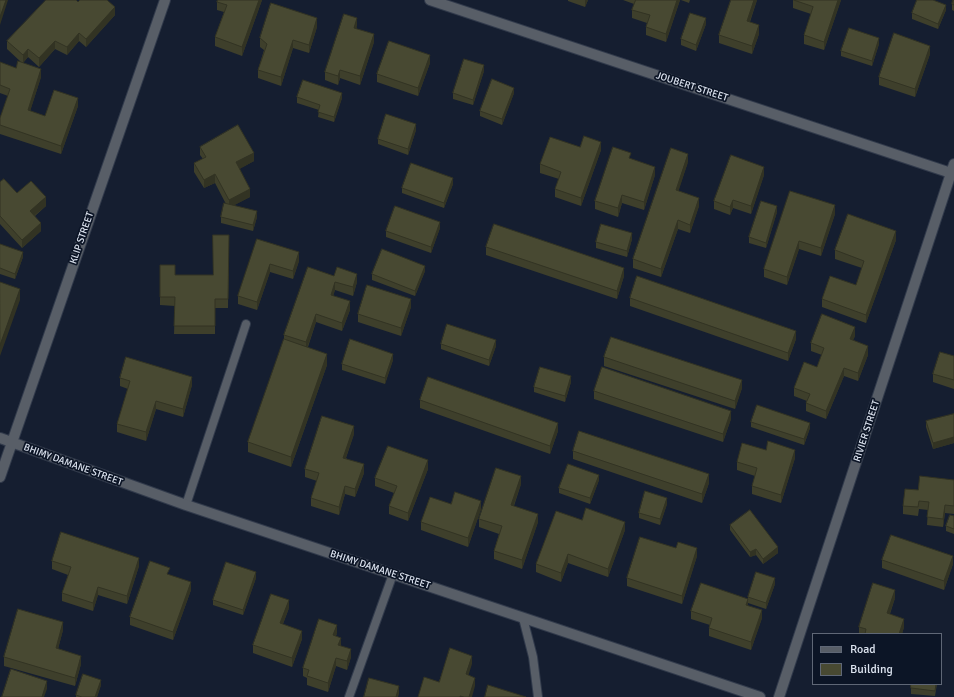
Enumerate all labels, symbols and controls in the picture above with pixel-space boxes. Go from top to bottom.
street label: JOUBERT STREET [655,70,729,104]
street label: KLIP STREET [67,210,97,266]
street label: RIVIER STREET [851,399,883,463]
street label: BHIMY DAMANE STREET [22,441,124,489]
street label: BHIMY DAMANE STREET [328,548,432,592]
legend [812,633,942,685]
text: Road [850,642,876,657]
text: Building [850,662,893,677]

